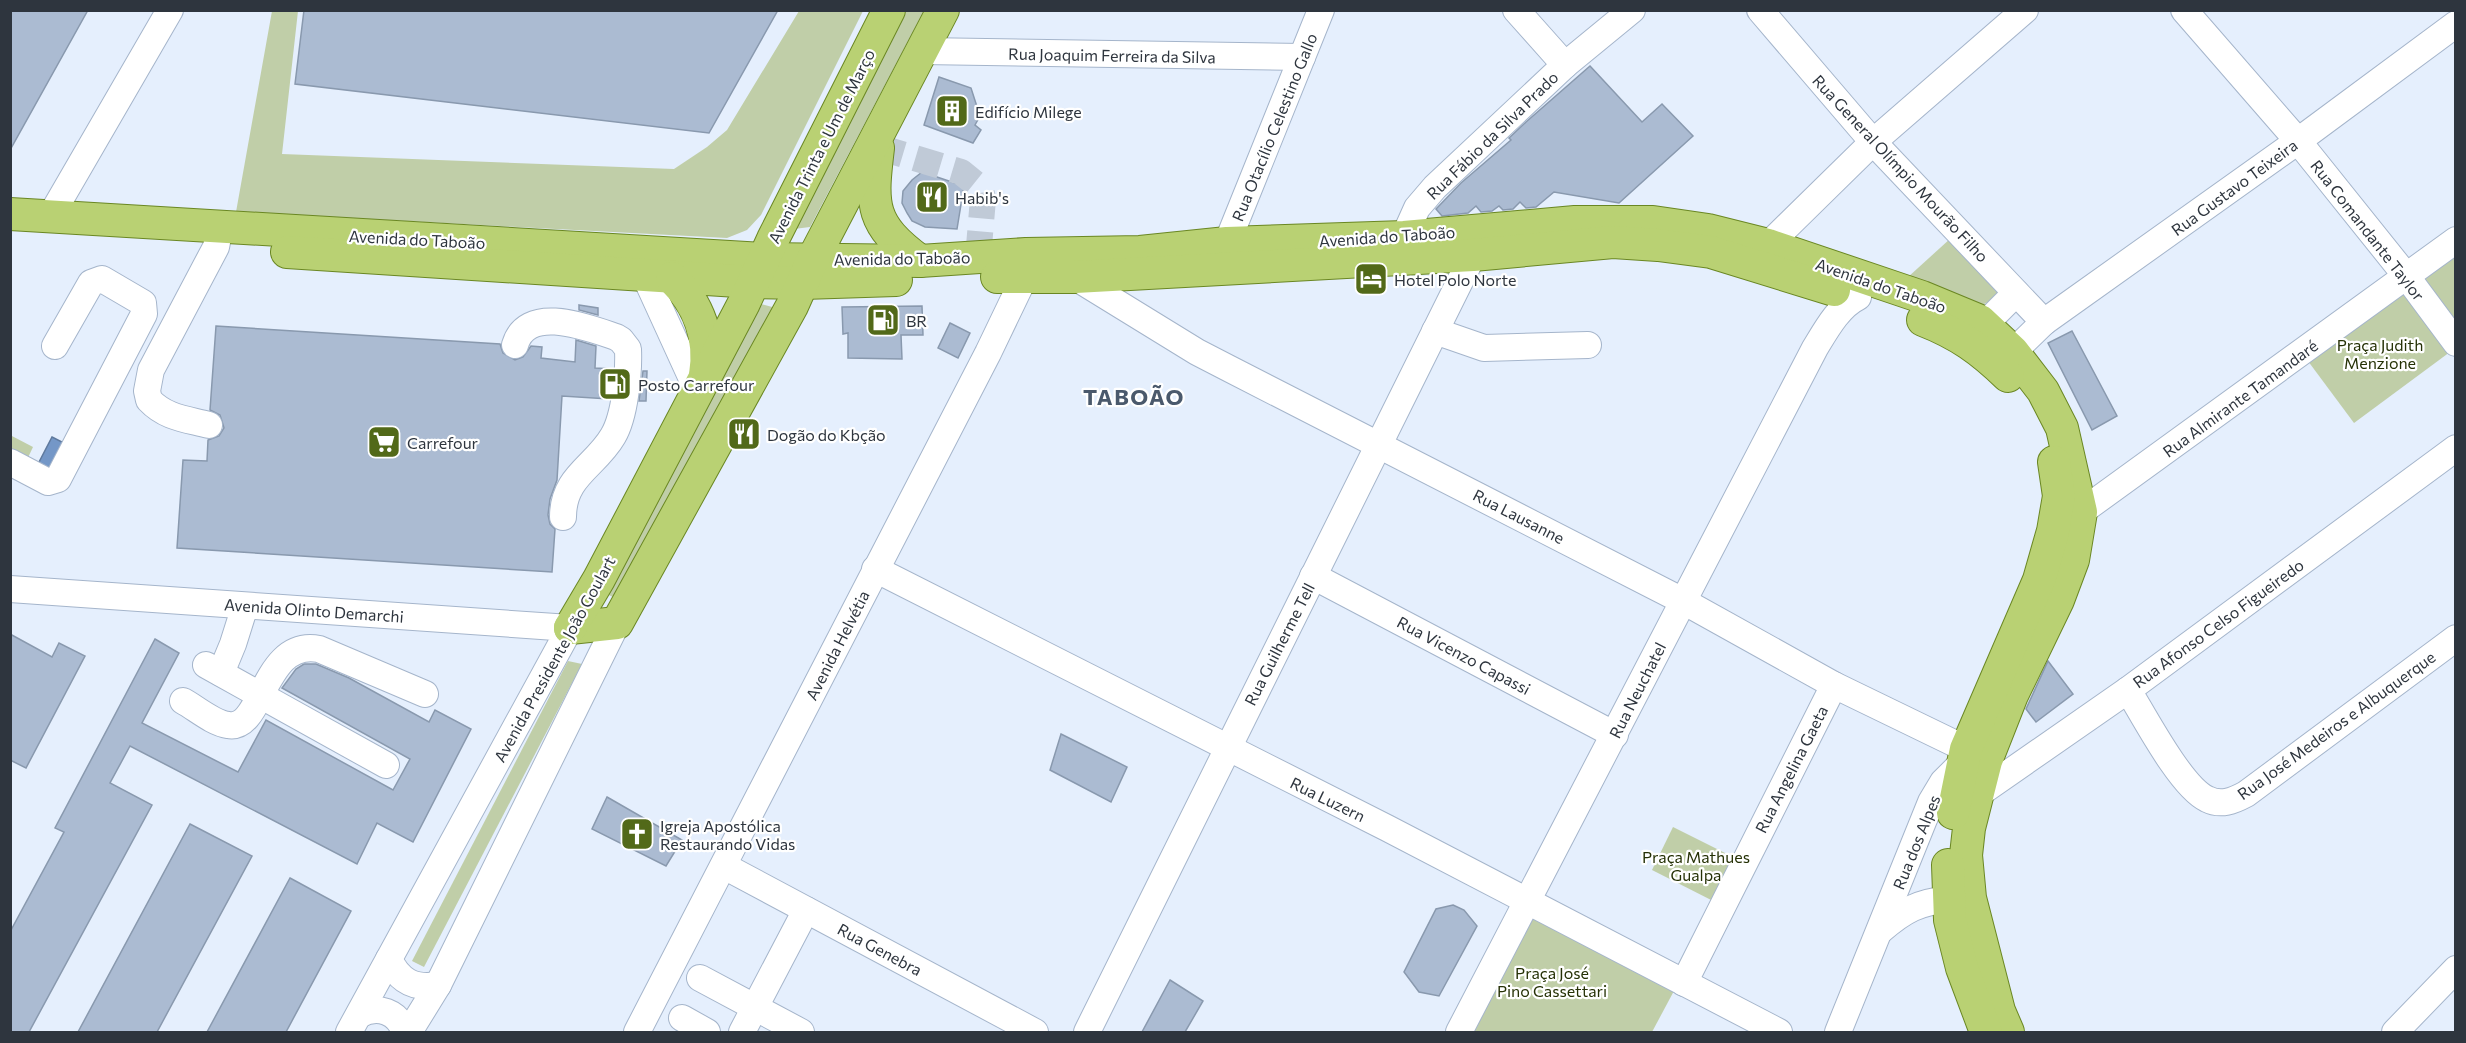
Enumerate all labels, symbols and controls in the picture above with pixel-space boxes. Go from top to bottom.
street label: Rua Otacílio Celestino Gallo [1227,30,1321,224]
street label: Rua Joaquim Ferreira da Silva [1008,44,1216,66]
street label: Avenida Trinta e Um de Março [764,46,878,246]
street label: Rua Fábio da Silva Prado [1422,67,1562,203]
street label: Rua General Olímpio Mourão Filho [1809,70,1993,266]
building icon: Edifício Milege [934,93,970,129]
place label: Edifício Milege [975,102,1082,121]
street label: Rua Gustavo Teixeira [2167,135,2301,239]
street label: Rua Comandante Taylor [2307,156,2429,305]
restaurant icon: Habib's [914,179,950,215]
place label: Habib's [955,188,1009,207]
street label: Avenida do Taboão [1318,222,1456,250]
street label: Avenida do Taboão [348,226,486,252]
street label: Avenida do Taboão [833,247,971,269]
street label: Avenida do Taboão [1813,254,1949,316]
hotel icon: Hotel Polo Norte [1353,261,1389,297]
place label: Hotel Polo Norte [1394,270,1516,289]
fuel station icon: BR [865,302,901,338]
place label: BR [906,311,927,330]
street label: Rua Almirante Tamandaré [2159,335,2321,461]
park label: Praça Judith Menzione [2337,335,2423,372]
fuel station icon: Posto Carrefour [597,366,633,402]
place label: Posto Carrefour [638,375,755,394]
district label: TABOÃO [1083,383,1185,410]
restaurant icon: Dogão do Kbção [726,416,762,452]
supermarket icon: Carrefour [366,424,402,460]
place label: Dogão do Kbção [767,425,886,444]
place label: Carrefour [407,433,479,452]
street label: Rua Lausanne [1470,485,1568,547]
street label: Avenida Presidente João Goulart [489,552,619,765]
street label: Rua Afonso Celso Figueiredo [2129,555,2307,691]
street label: Rua Guilherme Tell [1240,580,1318,708]
street label: Avenida Helvétia [801,587,873,703]
street label: Avenida Olinto Demarchi [224,594,404,626]
street label: Rua Vicenzo Capassi [1394,612,1534,698]
street label: Rua Neuchatel [1605,639,1669,741]
street label: Rua José Medeiros e Albuquerque [2233,647,2439,803]
street label: Rua Angelina Gaeta [1751,702,1831,836]
street label: Rua Luzern [1287,773,1369,825]
street label: Rua dos Alpes [1888,792,1944,892]
church icon: Igreja Apostólica Restaurando Vidas [619,816,655,852]
place label: Igreja Apostólica Restaurando Vidas [660,816,795,853]
park label: Praça Mathues Gualpa [1642,847,1750,884]
street label: Rua Genebra [835,919,925,979]
park label: Praça José Pino Cassettari [1497,963,1607,1000]

